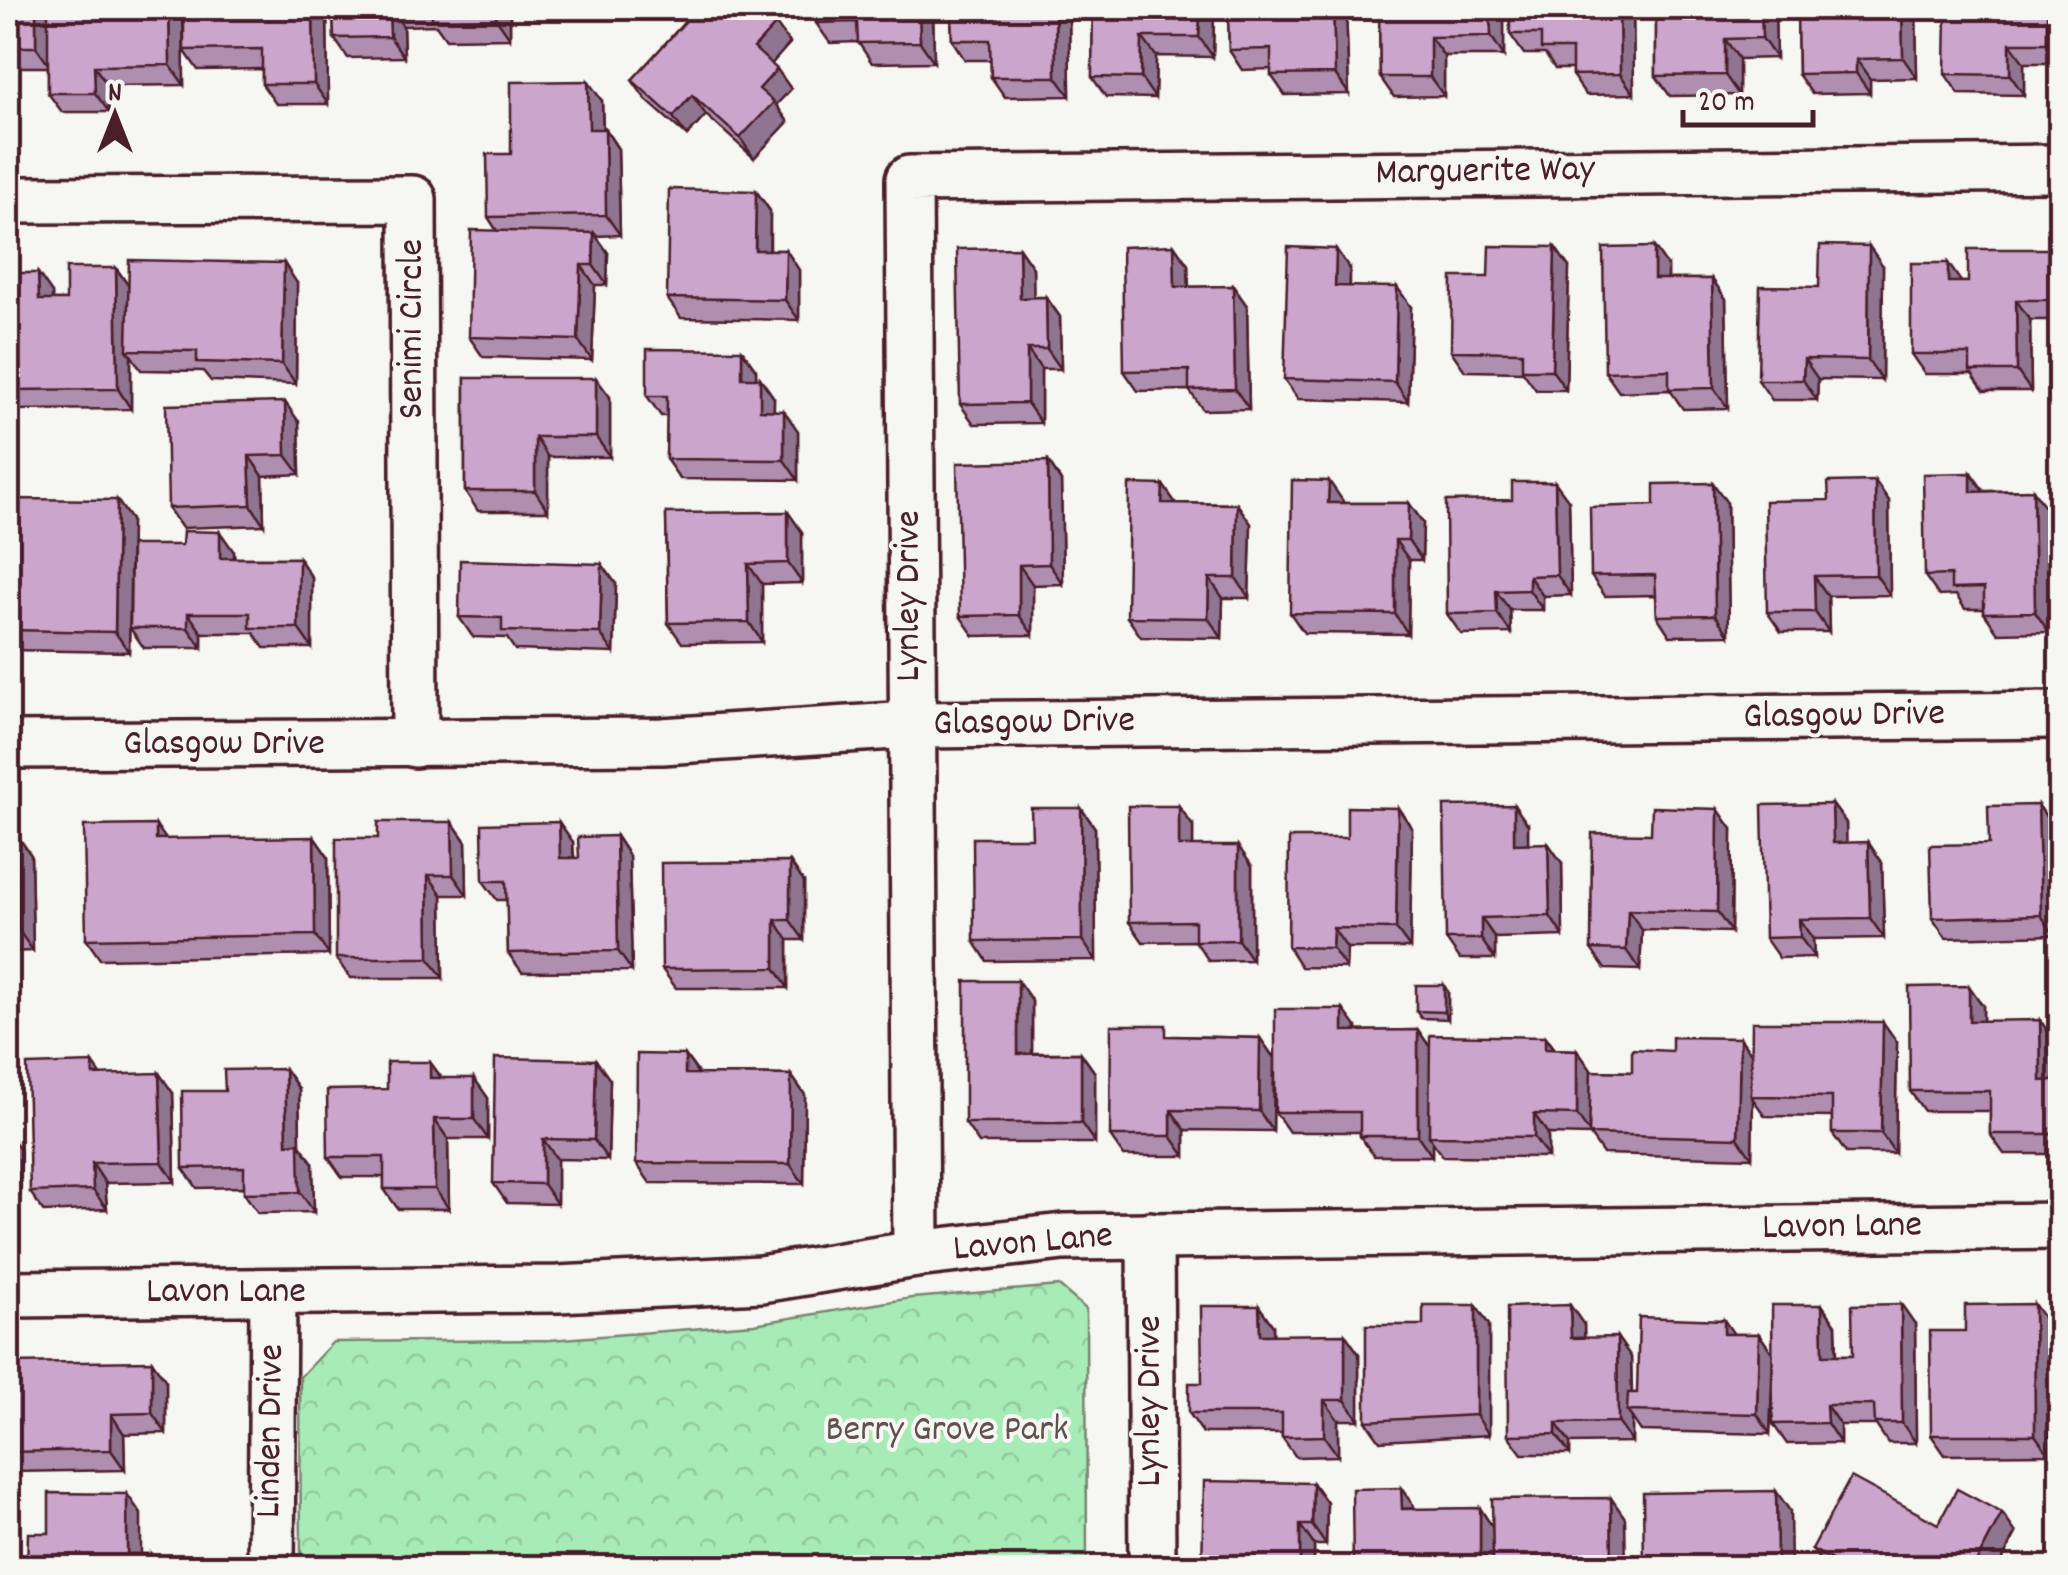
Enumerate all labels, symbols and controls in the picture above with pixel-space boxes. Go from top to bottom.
north arrow [65,65,165,165]
scale bar [1683,65,1813,127]
text: N [108,75,122,115]
text: 20 m [1698,83,1755,126]
street label: Marguerite Way [1375,144,1596,202]
street label: Senimi Circle [386,239,441,419]
street label: Lynley Drive [883,510,938,682]
street label: Glasgow Drive [1743,688,1945,746]
street label: Glasgow Drive [933,695,1135,753]
street label: Glasgow Drive [123,718,325,773]
street label: Lavon Lane [1762,1199,1922,1257]
street label: Lavon Lane [951,1210,1115,1278]
street label: Lavon Lane [146,1266,306,1321]
street label: Lynley Drive [1124,1315,1179,1487]
street label: Linden Drive [243,1343,301,1519]
park label: Berry Grove Park [825,1404,1069,1459]

